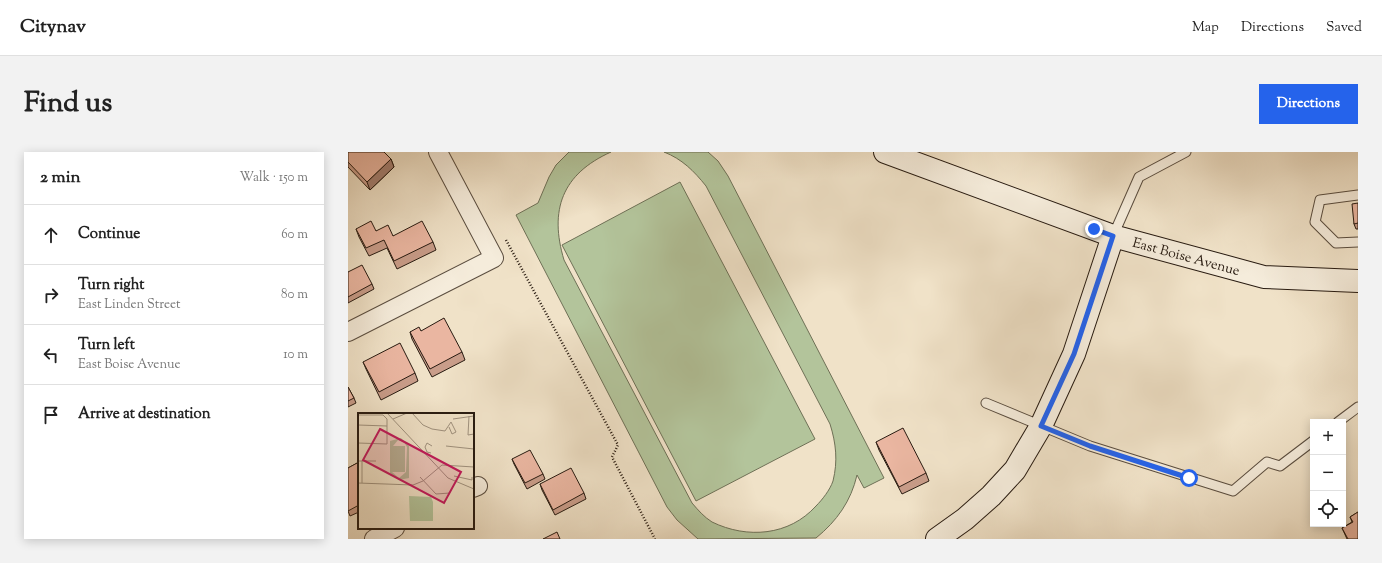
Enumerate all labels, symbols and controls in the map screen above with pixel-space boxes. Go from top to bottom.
text: Citynav [20,14,86,41]
text: Map [1192,18,1219,38]
text: Directions [1241,18,1304,38]
text: Saved [1326,18,1362,38]
text: Find us [24,84,112,124]
button: Directions [1259,84,1358,124]
text: 2 min [40,166,81,190]
text: Walk · 150 m [239,169,308,187]
route end [1085,220,1103,238]
icon: ahead [40,224,62,246]
text: Continue [78,224,140,245]
text: 60 m [281,226,308,244]
street label: East Boise Avenue [1130,234,1242,282]
text: Turn right [78,275,144,296]
icon: right [40,284,62,306]
text: 80 m [281,286,308,304]
text: East Linden Street [78,296,181,314]
text: Turn left [78,335,135,356]
icon: left [40,344,62,366]
text: 10 m [283,346,308,364]
text: East Boise Avenue [78,356,181,374]
icon: arrive [40,404,62,426]
text: Arrive at destination [78,404,211,425]
inset map [358,413,474,529]
map controls [1310,419,1346,527]
button: + [1310,419,1346,455]
button: − [1310,455,1346,491]
route start [1180,469,1198,487]
button: locate [1310,491,1346,527]

